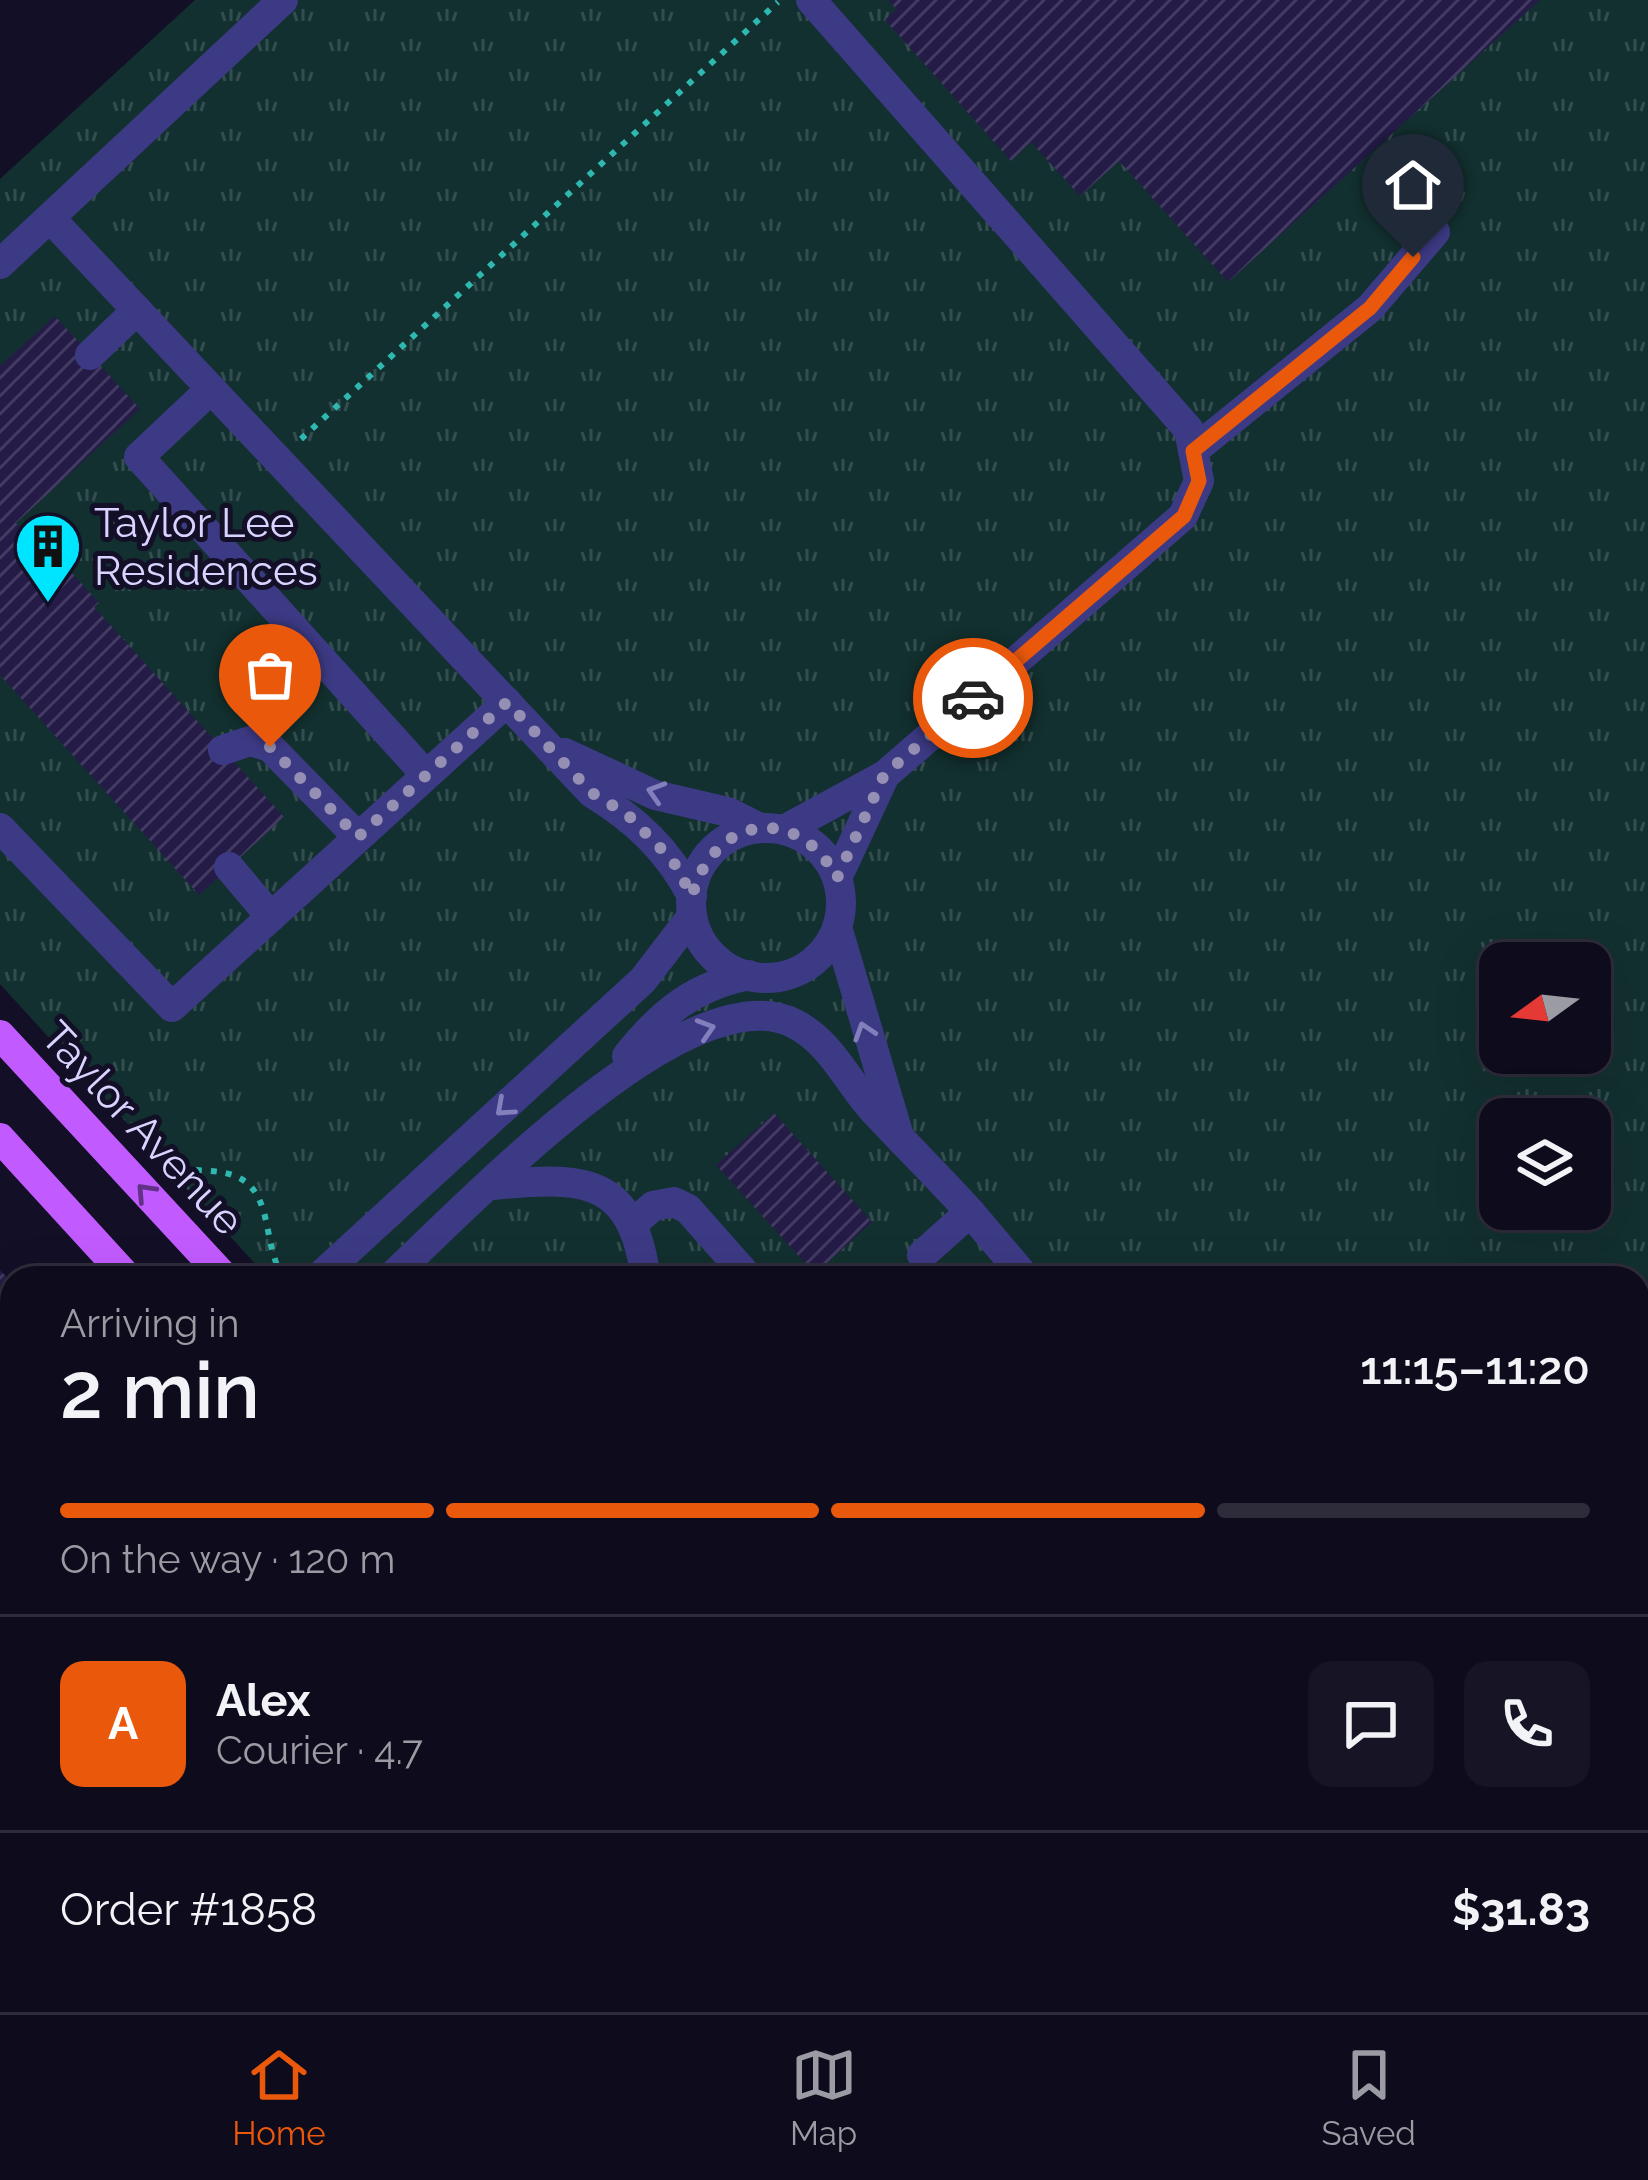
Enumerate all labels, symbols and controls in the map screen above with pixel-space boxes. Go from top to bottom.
pin [1362,134,1464,257]
icon: home [1380,152,1446,218]
place label: Taylor Lee Residences [94,498,318,595]
building icon: Taylor Lee Residences [13,511,83,605]
pin [219,624,321,747]
courier [913,638,1033,758]
icon: bag [237,642,303,708]
icon: car [940,665,1006,731]
one-way arrow [646,781,667,806]
north arrow [1479,942,1611,1074]
map controls [1479,942,1611,1230]
street label: Taylor Avenue [32,1012,254,1245]
one-way arrow [695,1018,716,1043]
one-way arrow [854,1021,879,1042]
one-way arrow [496,1094,517,1115]
button: layers [1479,1098,1611,1230]
one-way arrow [137,1184,159,1206]
text: Arriving in [60,1300,240,1346]
text: 11:15–11:20 [1360,1342,1590,1395]
text: 2 min [60,1345,260,1436]
text: On the way · 120 m [60,1536,395,1582]
button: chat [1308,1661,1434,1787]
button: phone [1464,1661,1590,1787]
text: Alex [216,1674,310,1727]
text: A [108,1697,138,1750]
text: Courier · 4.7 [216,1727,423,1773]
text: Order #1858 [60,1883,317,1936]
text: $31.83 [1452,1883,1590,1936]
tab: Home [232,2042,326,2153]
tab: Map [790,2042,857,2153]
tab: Saved [1321,2042,1416,2153]

